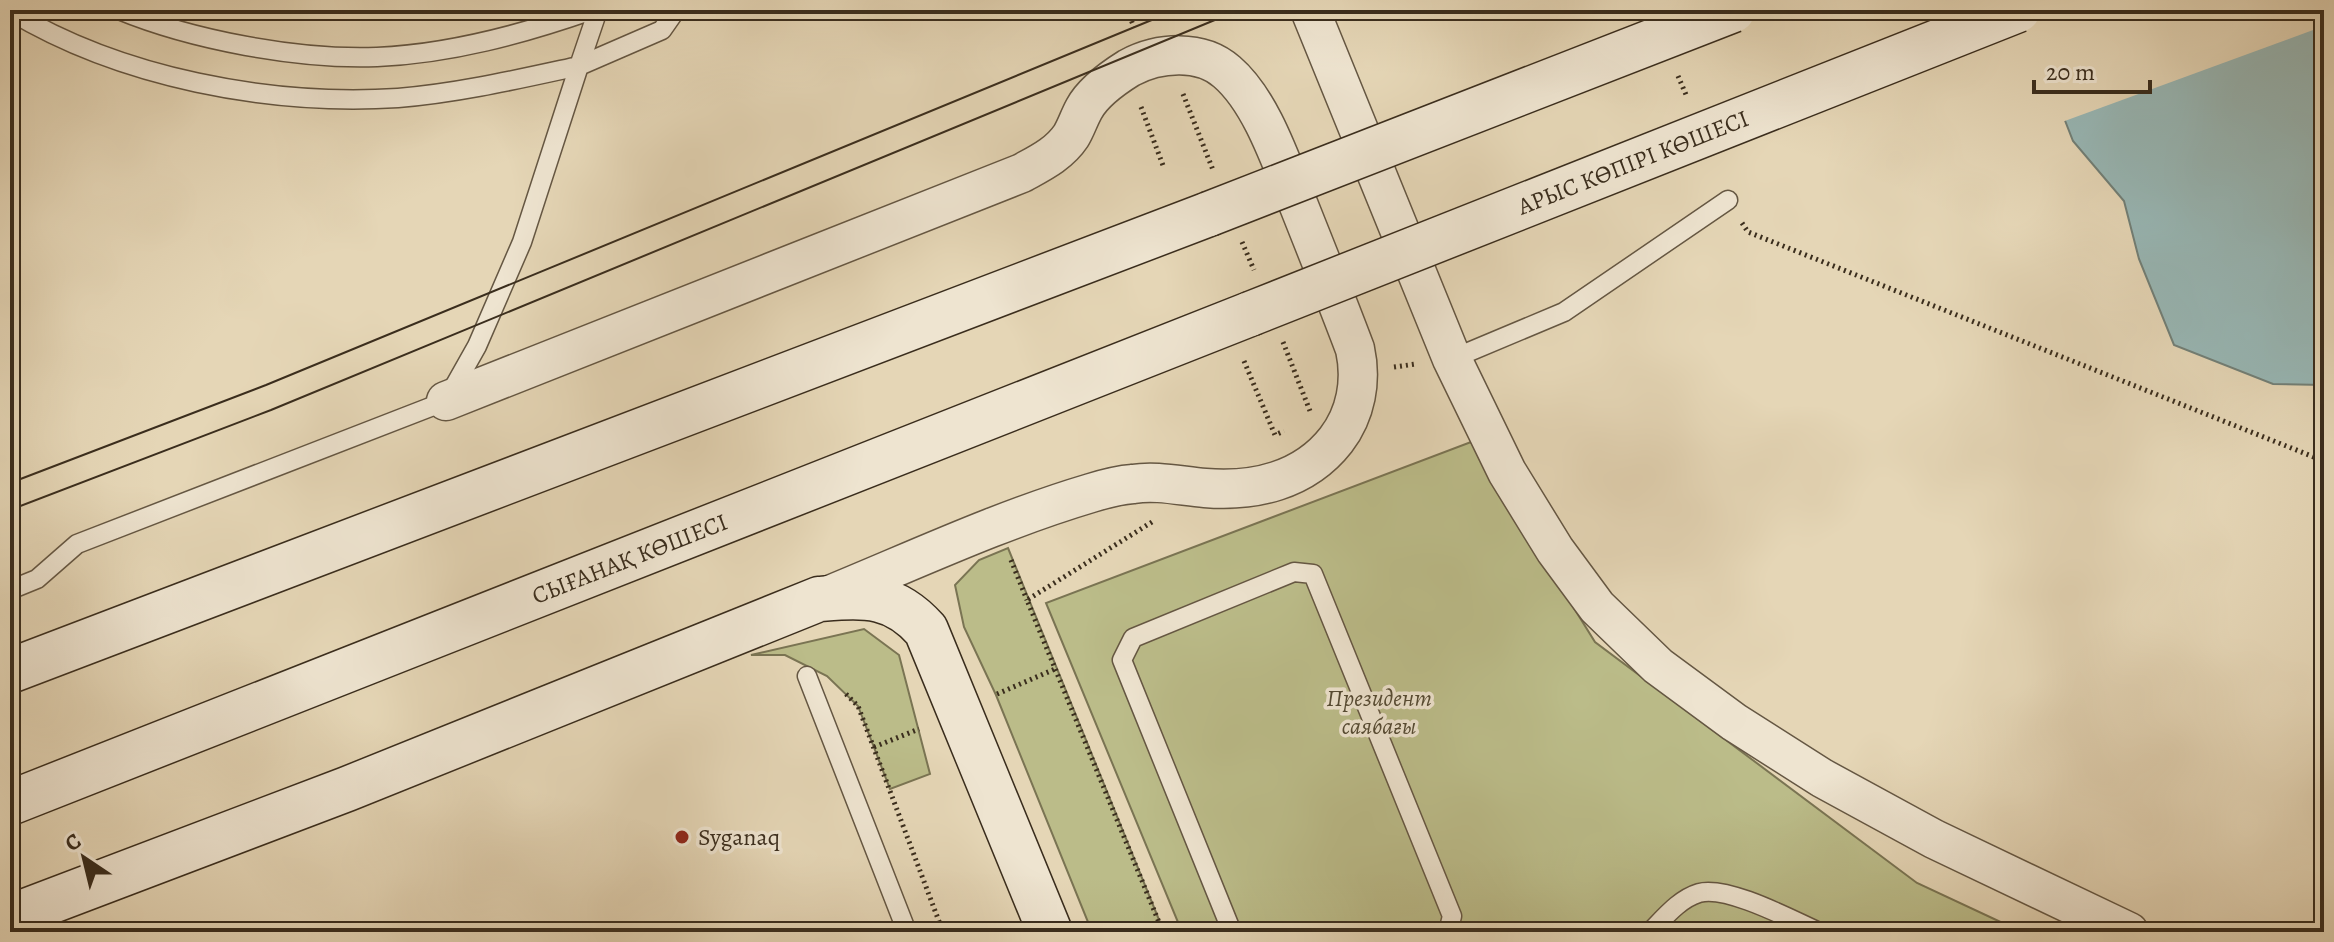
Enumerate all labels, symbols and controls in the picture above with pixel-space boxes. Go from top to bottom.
scale bar [2034,44,2150,94]
text: 20 m [2046,56,2095,88]
street label: АРЫС КӨПІРІ КӨШЕСІ [1512,102,1753,223]
street label: СЫҒАНАҚ КӨШЕСІ [527,506,732,612]
park label: Президент саябағы [1326,682,1432,742]
north arrow [44,818,124,898]
place label: Syganaq [698,821,780,853]
text: С [59,826,87,859]
marker: Syganaq [673,828,691,846]

